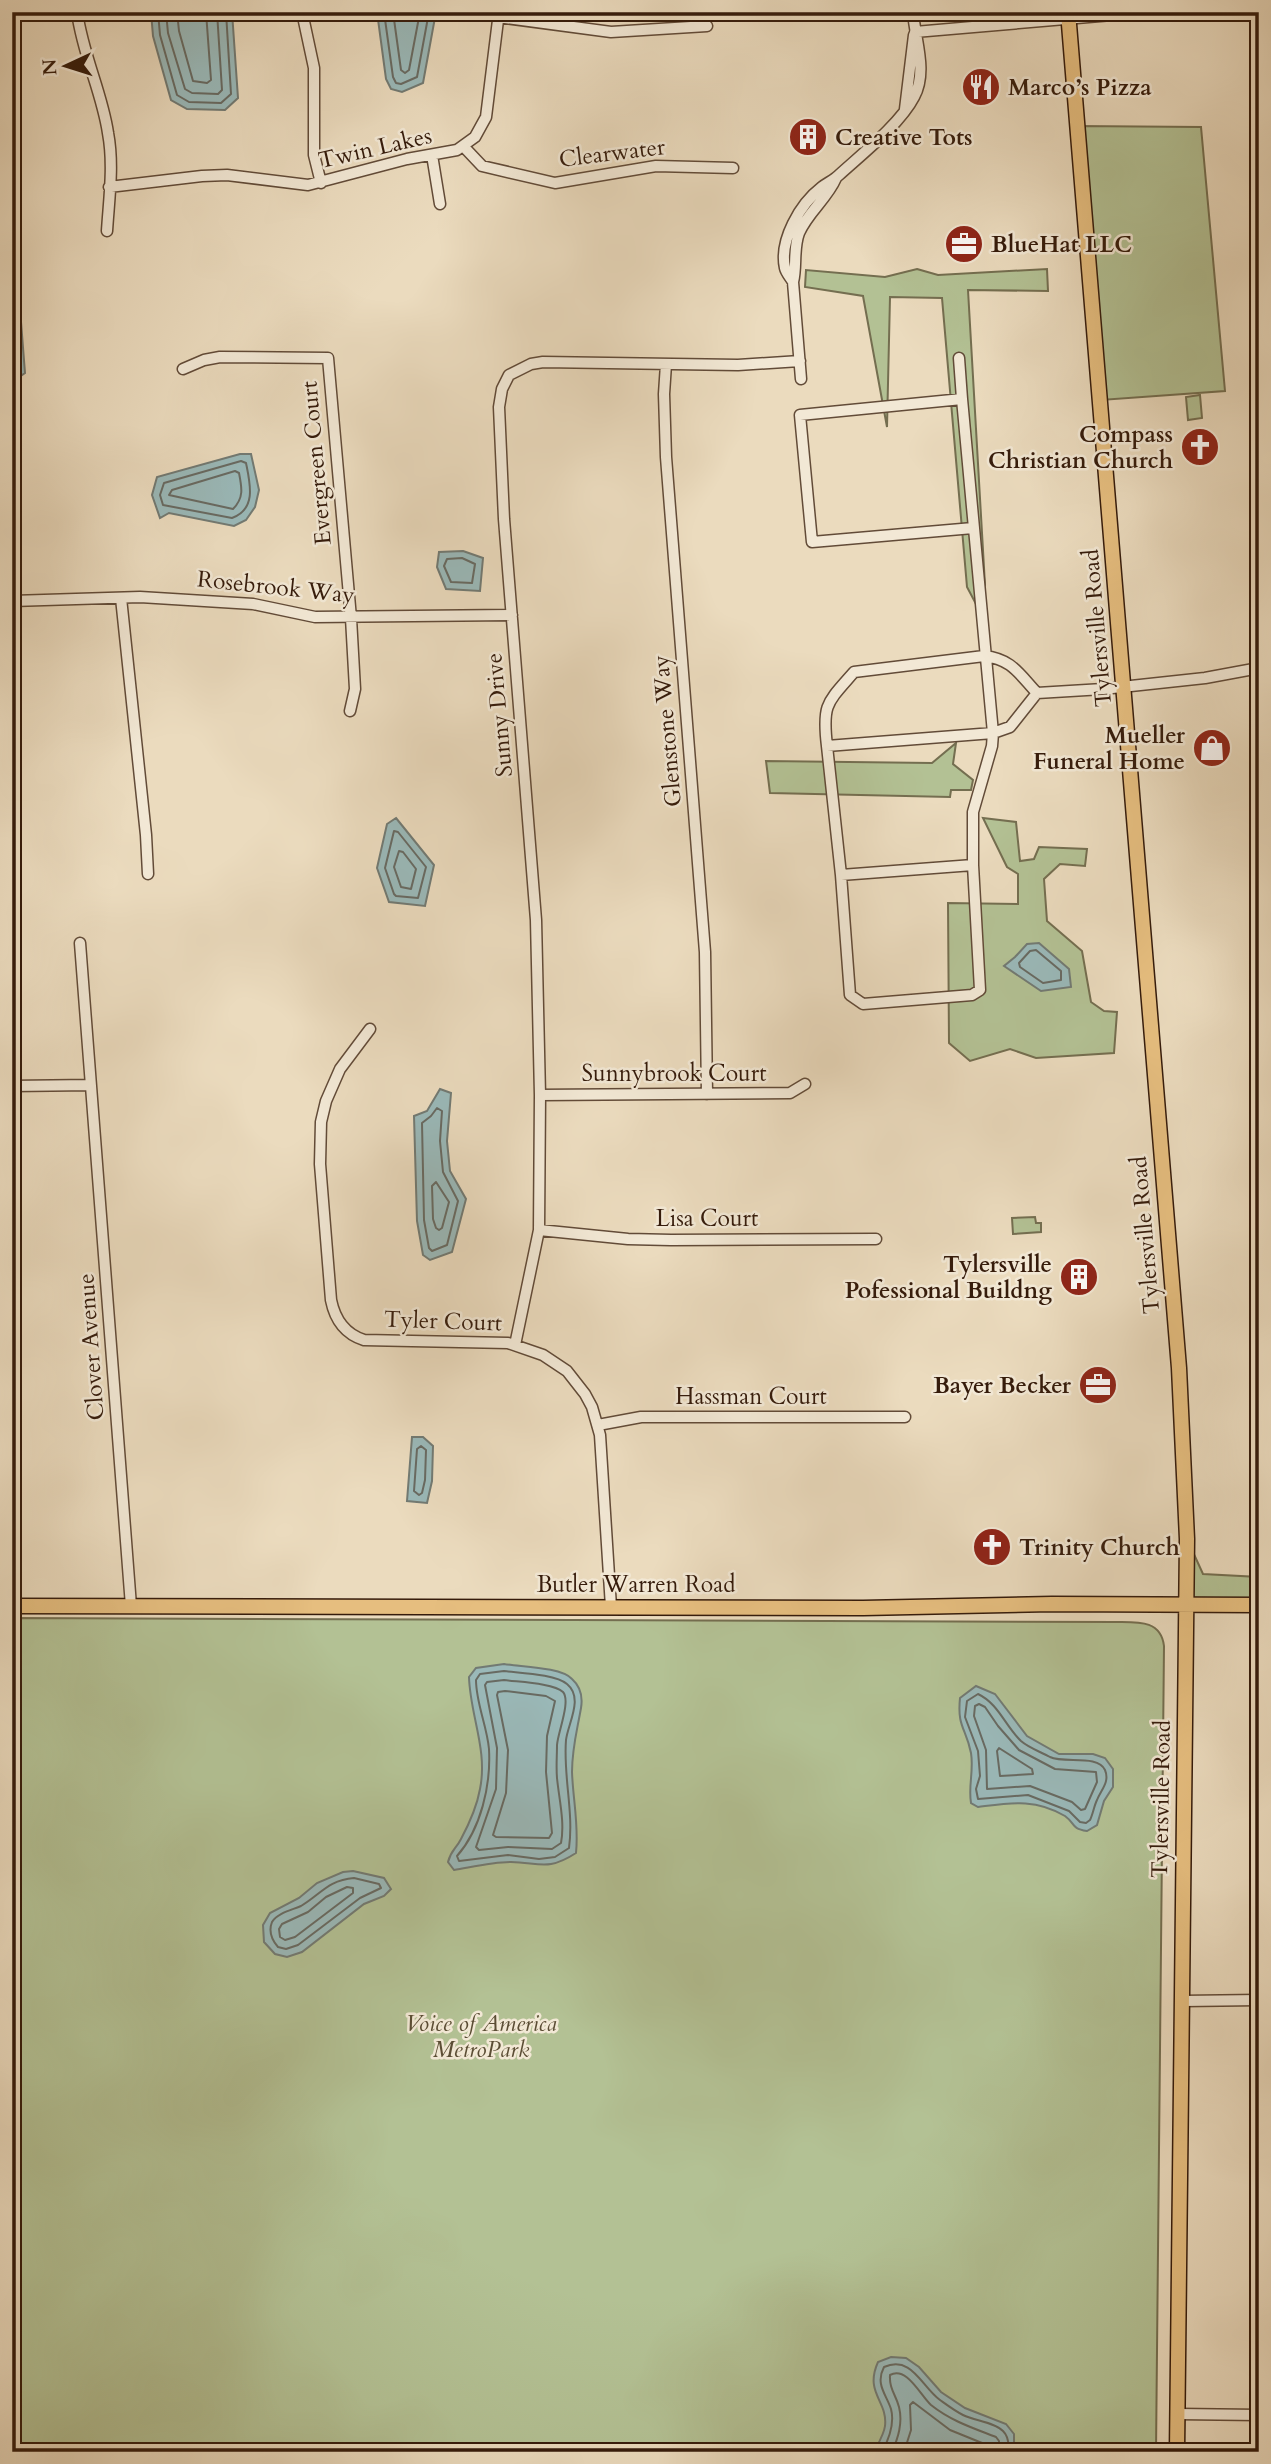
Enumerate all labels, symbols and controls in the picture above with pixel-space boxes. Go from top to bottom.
north arrow [32,32,102,102]
text: N [36,57,64,76]
restaurant icon: Marco’s Pizza [960,66,1002,108]
place label: Marco’s Pizza [1008,72,1152,103]
building icon: Creative Tots [787,116,829,158]
street label: Twin Lakes [315,120,435,176]
place label: Creative Tots [835,122,973,153]
street label: Clearwater [557,131,667,175]
office icon: BlueHat LLC [943,223,985,265]
place label: BlueHat LLC [991,229,1132,260]
street label: Evergreen Court [293,380,339,546]
place label: Compass Christian Church [988,419,1173,476]
church icon: Compass Christian Church [1179,426,1221,468]
street label: Tylersville Road [1075,547,1119,708]
street label: Rosebrook Way [196,563,356,611]
street label: Sunny Drive [478,652,520,778]
street label: Glenstone Way [645,654,689,808]
place label: Mueller Funeral Home [1033,720,1186,777]
shop icon: Mueller Funeral Home [1191,727,1233,769]
street label: Sunnybrook Court [582,1058,766,1089]
street label: Tylersville Road [1123,1154,1167,1315]
street label: Lisa Court [656,1203,758,1234]
place label: Tylersville Pofessional Buildng [845,1249,1052,1306]
building icon: Tylersville Pofessional Buildng [1058,1256,1100,1298]
street label: Clover Avenue [70,1273,112,1421]
street label: Tyler Court [383,1303,503,1339]
office icon: Bayer Becker [1077,1364,1119,1406]
place label: Bayer Becker [933,1370,1072,1401]
street label: Hassman Court [675,1381,827,1412]
church icon: Trinity Church [971,1526,1013,1568]
place label: Trinity Church [1019,1532,1180,1563]
street label: Butler Warren Road [537,1569,736,1600]
street label: Tylersville Road [1144,1719,1178,1878]
park label: Voice of America MetroPark [405,2008,557,2065]

